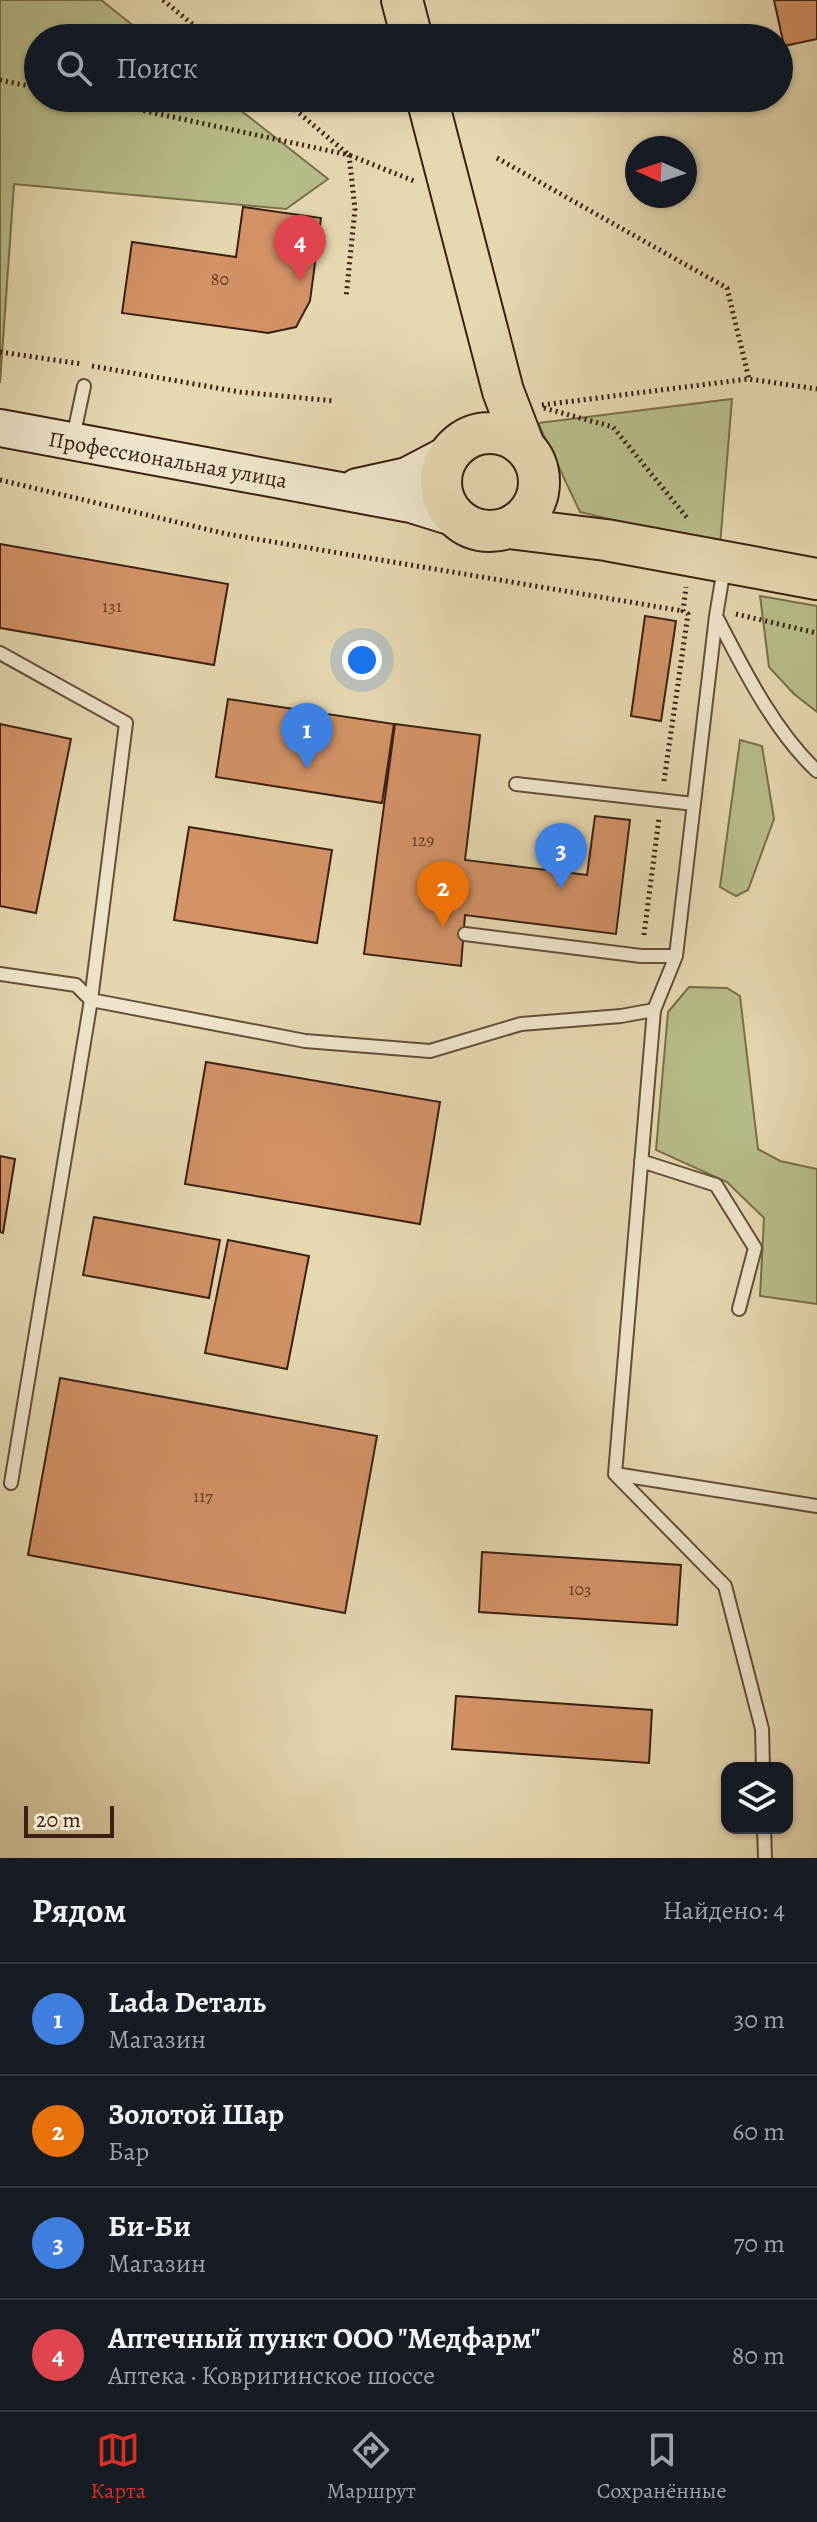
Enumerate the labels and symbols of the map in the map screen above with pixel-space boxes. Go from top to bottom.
north arrow [625,136,697,208]
pin: 4 [274,215,326,281]
house number: 80 [211,267,229,291]
street label: Профессиональная улица [46,424,290,496]
house number: 131 [102,594,122,618]
your location [342,640,382,680]
pin: 1 [281,703,333,769]
pin: 3 [535,823,587,889]
house number: 129 [412,828,434,852]
pin: 2 [417,861,469,927]
house number: 117 [193,1484,213,1508]
house number: 103 [568,1577,592,1601]
scale bar [24,1802,114,1838]

